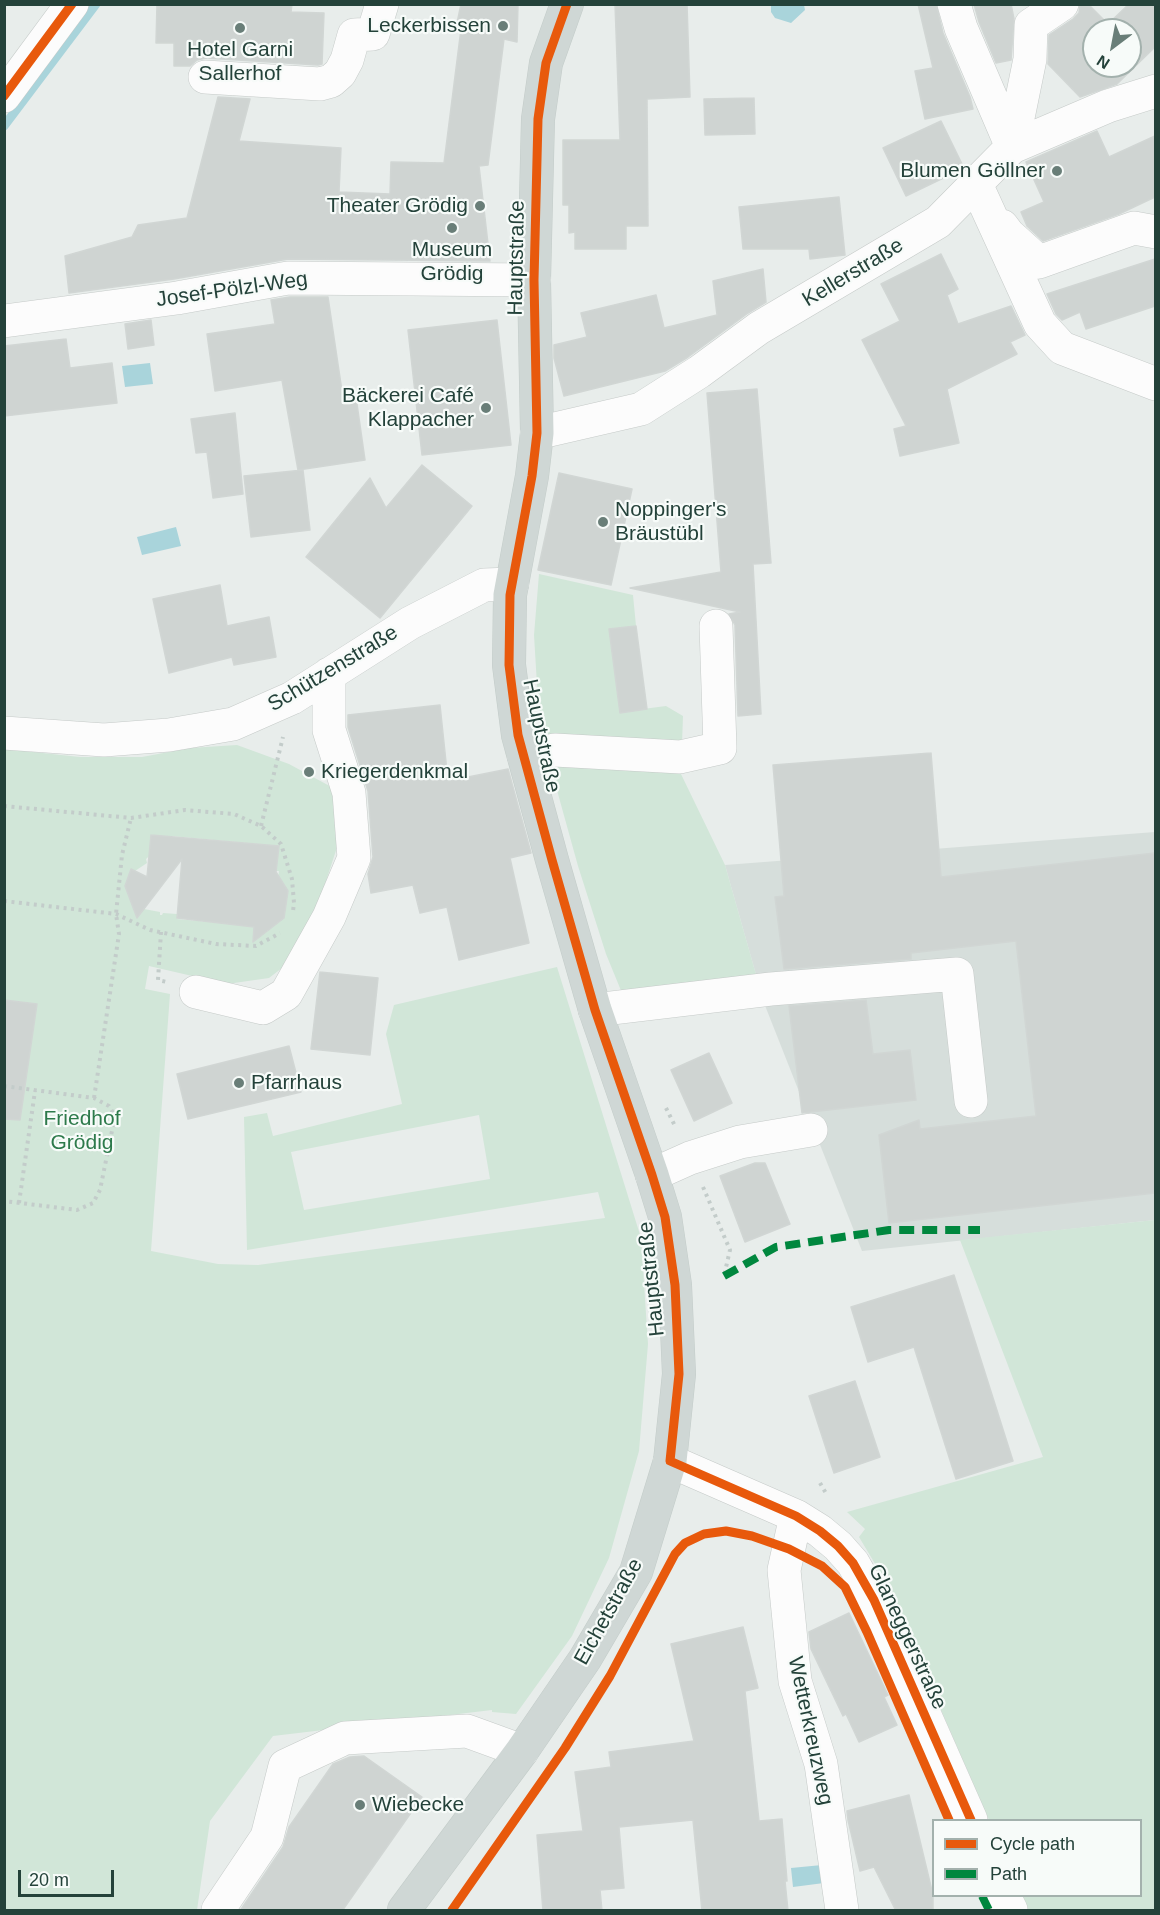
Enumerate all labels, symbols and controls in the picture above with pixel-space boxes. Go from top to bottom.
place label: Leckerbissen [367,13,491,39]
north arrow [1082,18,1142,78]
marker: Leckerbissen [496,19,510,33]
marker: Hotel Garni Sallerhof [233,21,247,35]
place label: Hotel Garni Sallerhof [187,37,293,87]
text: N [1094,52,1113,72]
place label: Blumen Göllner [900,158,1045,184]
marker: Blumen Göllner [1050,164,1064,178]
place label: Theater Grödig [327,193,468,219]
marker: Theater Grödig [473,199,487,213]
street label: Hauptstraße [503,200,531,316]
marker: Museum Grödig [445,221,459,235]
street label: Kellerstraße [798,233,908,313]
place label: Museum Grödig [412,237,492,287]
street label: Josef-Pölzl-Weg [155,267,309,313]
place label: Bäckerei Café Klappacher [342,383,474,433]
marker: Bäckerei Café Klappacher [479,401,493,415]
place label: Noppinger's Bräustübl [615,497,726,547]
marker: Noppinger's Bräustübl [596,515,610,529]
street label: Schützenstraße [263,620,403,718]
street label: Hauptstraße [517,677,565,795]
place label: Kriegerdenkmal [321,759,468,785]
marker: Kriegerdenkmal [302,765,316,779]
place label: Pfarrhaus [251,1070,342,1096]
marker: Pfarrhaus [232,1076,246,1090]
park label: Friedhof Grödig [43,1106,121,1156]
street label: Hauptstraße [633,1220,671,1338]
street label: Eichetstraße [569,1554,649,1670]
street label: Glaneggerstraße [862,1560,952,1714]
street label: Wetterkreuzweg [782,1654,838,1808]
place label: Wiebecke [372,1792,464,1818]
marker: Wiebecke [353,1798,367,1812]
legend [932,1819,1142,1897]
text: Cycle path [990,1834,1075,1854]
scale bar [21,1858,117,1896]
text: Path [990,1864,1027,1884]
text: 20 m [29,1870,69,1890]

